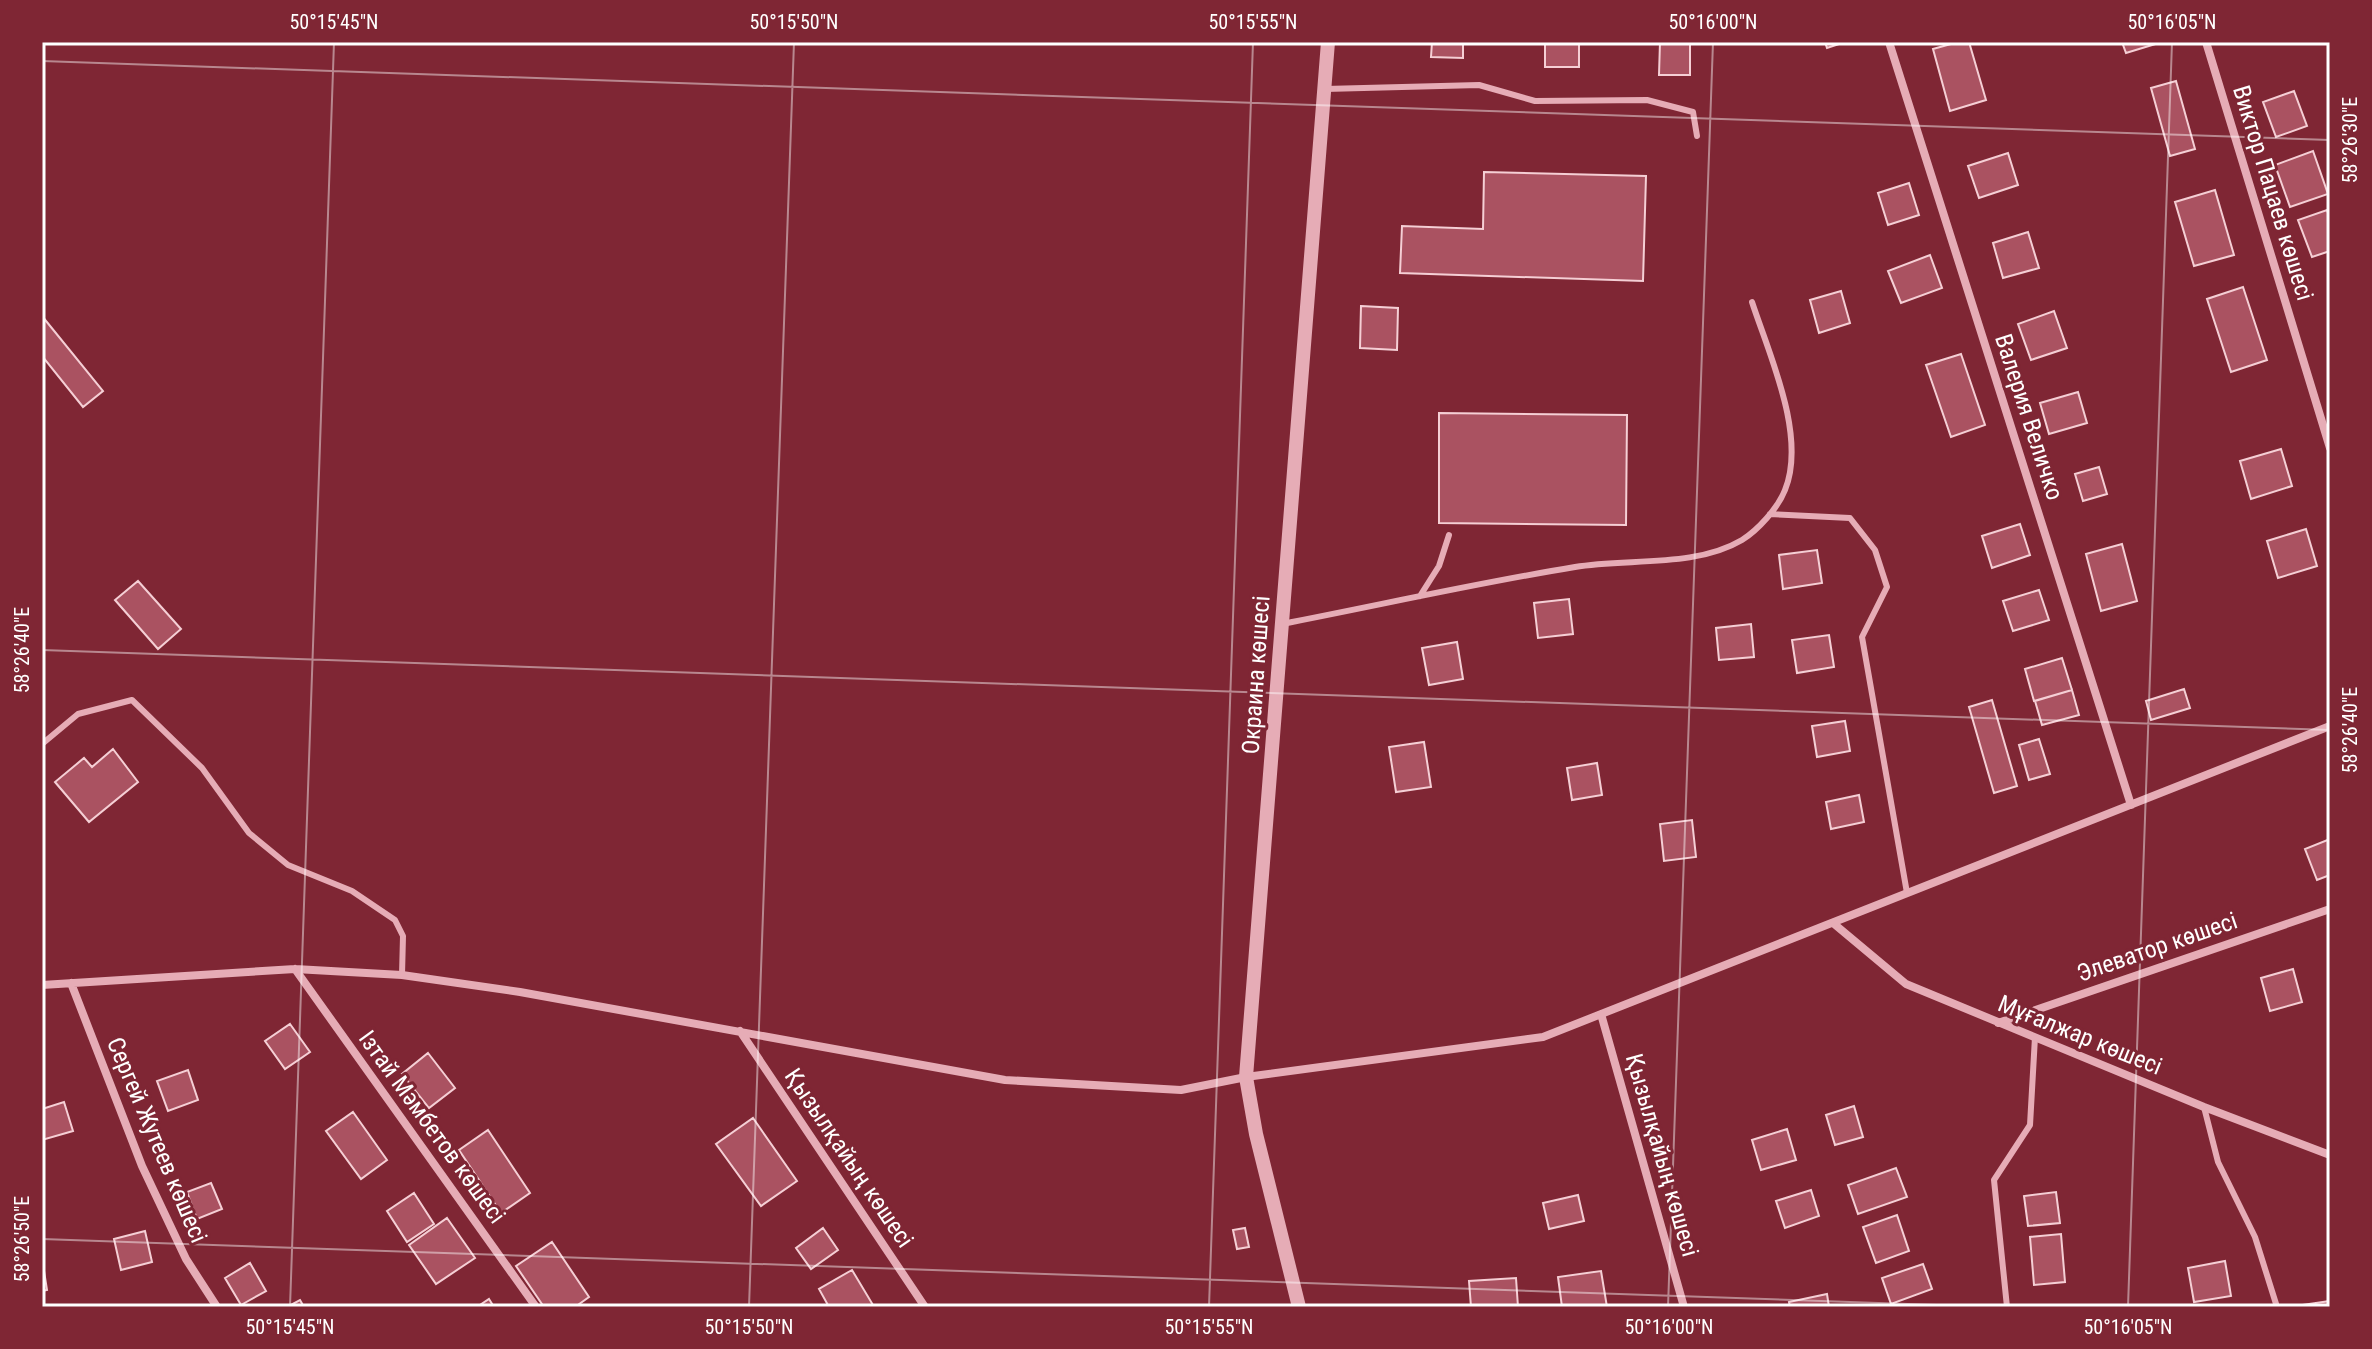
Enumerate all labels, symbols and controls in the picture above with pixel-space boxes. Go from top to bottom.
text: 50°15'45"N [289,10,379,34]
text: 50°15'50"N [749,10,839,34]
text: 50°15'55"N [1208,10,1298,34]
text: 50°16'00"N [1668,10,1758,34]
text: 50°16'05"N [2127,10,2217,34]
street label: Виктор Пацаев көшесі [2227,82,2319,304]
text: 58°26'30"E [2338,97,2362,183]
street label: Валерия Величко [1989,330,2069,504]
street label: Окраина көшесі [1236,595,1276,755]
text: 58°26'40"E [10,607,34,693]
text: 58°26'40"E [2338,687,2362,773]
street label: Элеватор көшесі [2073,906,2241,988]
street label: Мұғалжар көшесі [1994,989,2166,1081]
street label: Ізтай Мәмбетов көшесі [353,1025,511,1229]
street label: Сергей Жутеев көшесі [101,1033,213,1247]
street label: Қызылқайың көшесі [1620,1050,1704,1260]
street label: Қызылқайың көшесі [779,1063,919,1253]
text: 58°26'50"E [10,1196,34,1282]
text: 50°15'45"N [245,1315,335,1339]
text: 50°15'50"N [704,1315,794,1339]
text: 50°15'55"N [1164,1315,1254,1339]
text: 50°16'00"N [1624,1315,1714,1339]
text: 50°16'05"N [2083,1315,2173,1339]

